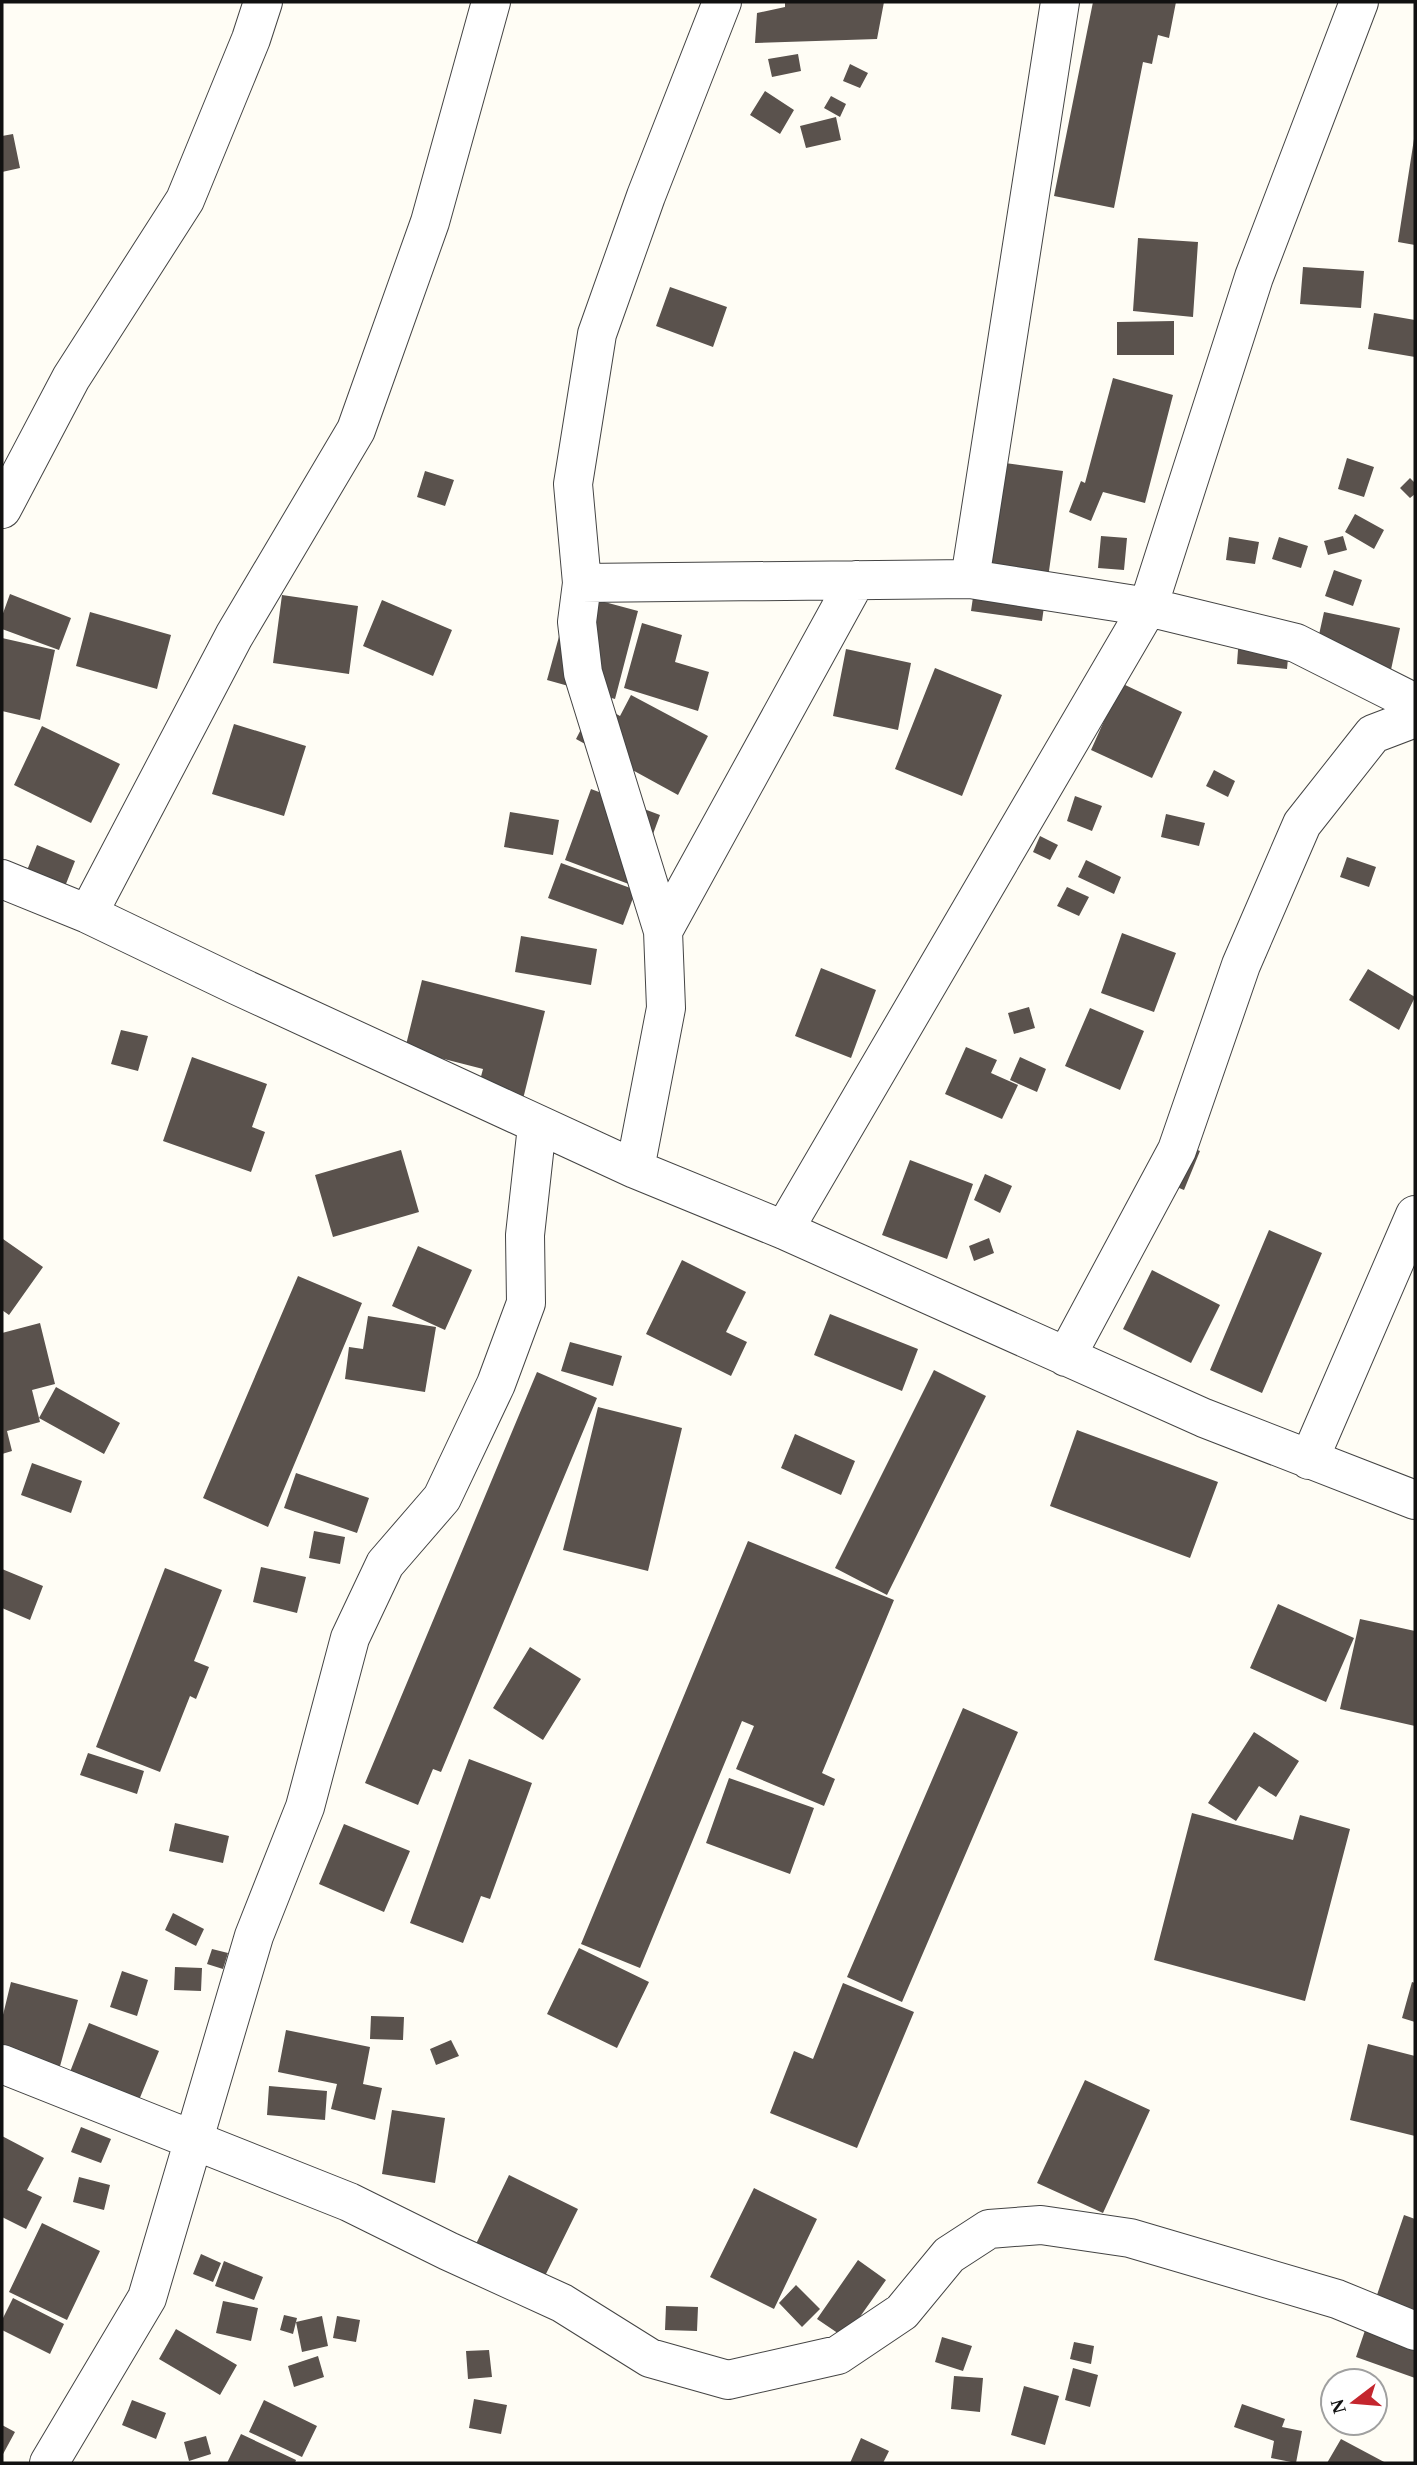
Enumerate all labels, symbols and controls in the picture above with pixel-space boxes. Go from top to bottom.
north arrow [1319,2367,1389,2437]
text: N [1326,2397,1350,2416]

